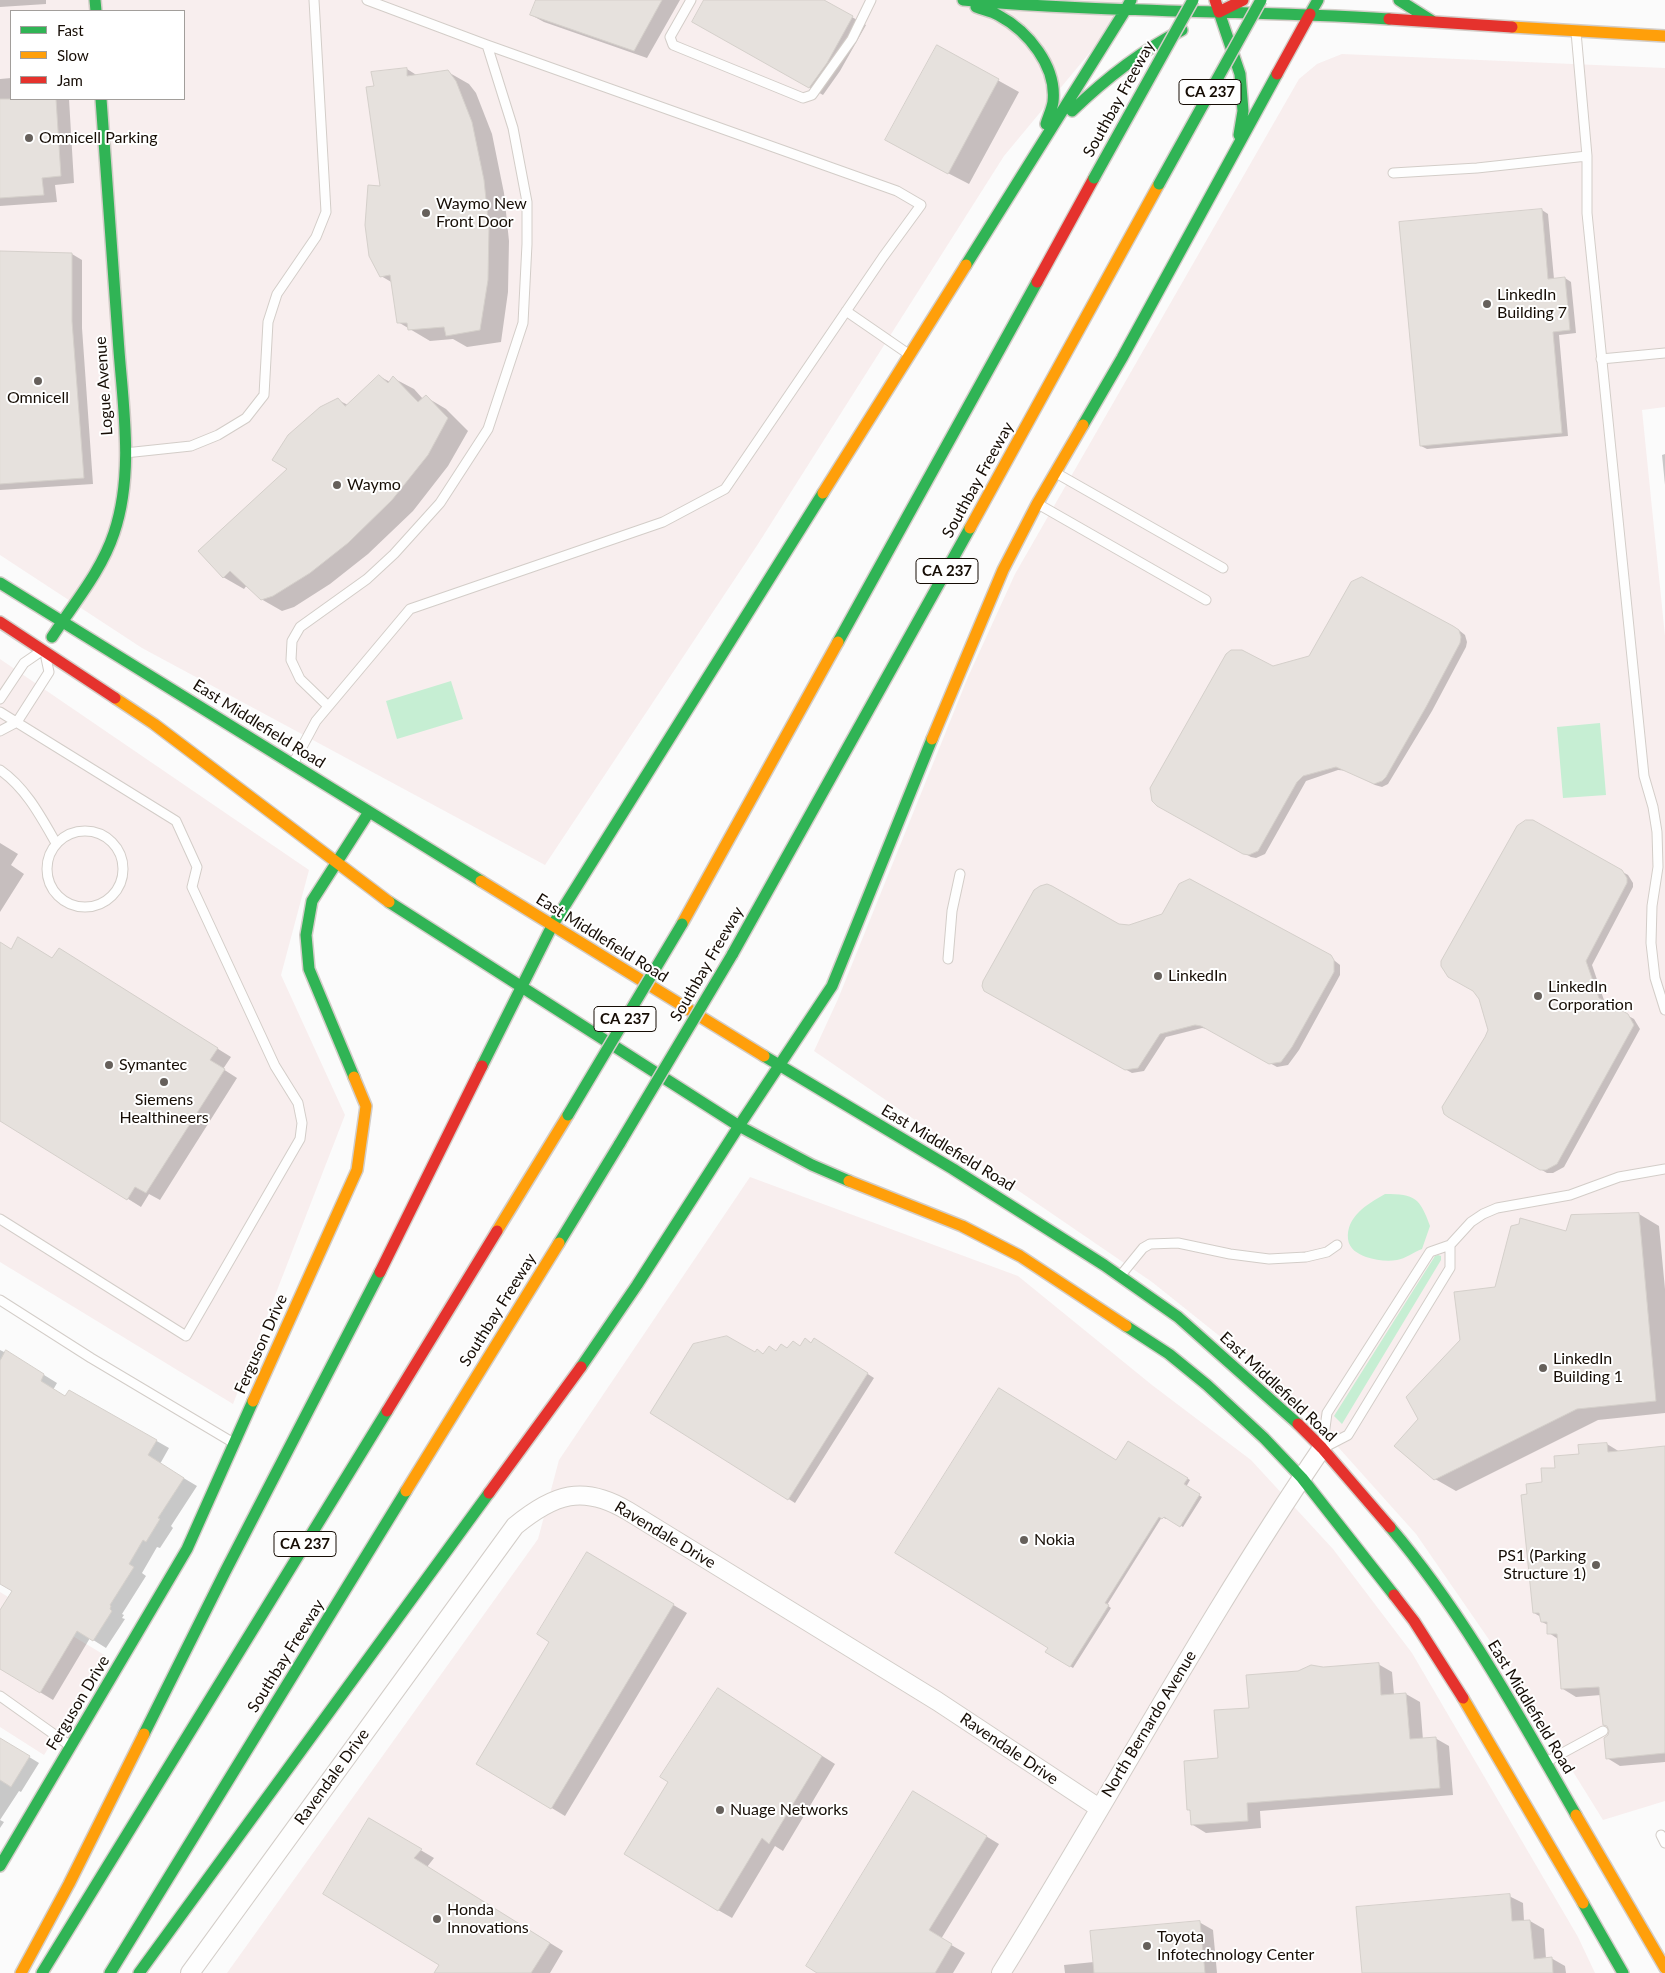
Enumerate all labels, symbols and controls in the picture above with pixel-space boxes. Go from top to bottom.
legend [10,10,185,100]
text: Fast [57,21,84,39]
street label: Southbay Freeway [1079,38,1159,160]
text: Slow [57,46,89,64]
text: Jam [57,71,83,89]
road number: CA 237 [1179,80,1241,104]
place label: Omnicell Parking [39,128,158,148]
marker: Omnicell Parking [23,132,35,144]
place label: Waymo New Front Door [436,194,527,232]
marker: Waymo New Front Door [420,207,432,219]
place label: LinkedIn Building 7 [1497,285,1567,323]
marker: LinkedIn Building 7 [1481,298,1493,310]
street label: Logue Avenue [91,336,117,436]
marker: Omnicell [32,375,44,387]
place label: Omnicell [7,388,69,408]
street label: Southbay Freeway [938,419,1018,541]
place label: Waymo [347,475,401,495]
marker: Waymo [331,479,343,491]
road number: CA 237 [916,558,978,584]
street label: East Middlefield Road [189,675,329,773]
street label: East Middlefield Road [532,889,672,987]
street label: Southbay Freeway [666,903,748,1025]
place label: LinkedIn [1168,966,1227,986]
marker: LinkedIn [1152,970,1164,982]
place label: LinkedIn Corporation [1548,977,1633,1015]
marker: LinkedIn Corporation [1532,990,1544,1002]
road number: CA 237 [594,1006,656,1032]
place label: Symantec [119,1055,187,1075]
marker: Symantec [103,1059,115,1071]
marker: Siemens Healthineers [158,1076,170,1088]
place label: Siemens Healthineers [119,1090,209,1128]
street label: East Middlefield Road [878,1101,1018,1195]
street label: Southbay Freeway [456,1250,540,1370]
street label: Ferguson Drive [231,1291,291,1397]
street label: East Middlefield Road [1216,1328,1340,1446]
place label: LinkedIn Building 1 [1553,1349,1623,1387]
marker: LinkedIn Building 1 [1537,1362,1549,1374]
street label: Ravendale Drive [611,1497,719,1573]
place label: Nokia [1034,1530,1075,1550]
road number: CA 237 [274,1532,336,1556]
marker: Nokia [1018,1534,1030,1546]
place label: PS1 (Parking Structure 1) [1498,1546,1586,1584]
marker: PS1 (Parking Structure 1) [1590,1559,1602,1571]
street label: Southbay Freeway [244,1596,328,1716]
street label: East Middlefield Road [1484,1637,1578,1777]
street label: North Bernardo Avenue [1098,1647,1200,1801]
street label: Ferguson Drive [42,1652,114,1754]
street label: Ravendale Drive [956,1709,1062,1789]
street label: Ravendale Drive [291,1725,373,1829]
place label: Nuage Networks [730,1800,848,1820]
marker: Nuage Networks [714,1804,726,1816]
place label: Honda Innovations [447,1900,529,1938]
marker: Honda Innovations [431,1913,443,1925]
place label: Toyota Infotechnology Center [1157,1927,1314,1965]
marker: Toyota Infotechnology Center [1141,1940,1153,1952]

